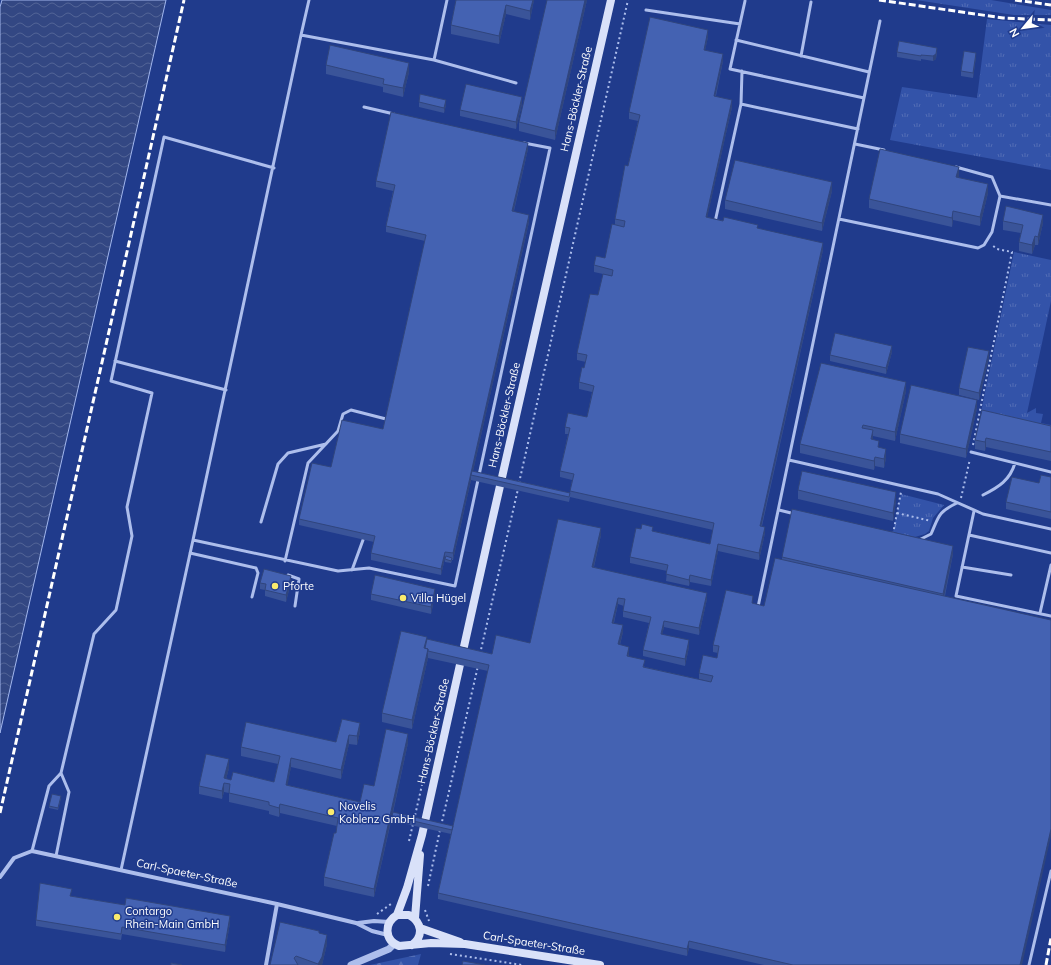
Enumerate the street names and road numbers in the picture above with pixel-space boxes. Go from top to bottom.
street label: Hans-Böckler-Straße [557,45,595,153]
street label: Hans-Böckler-Straße [485,361,523,469]
street label: Hans-Böckler-Straße [414,677,452,785]
street label: Carl-Spaeter-Straße [135,855,239,891]
street label: Carl-Spaeter-Straße [482,928,586,958]

